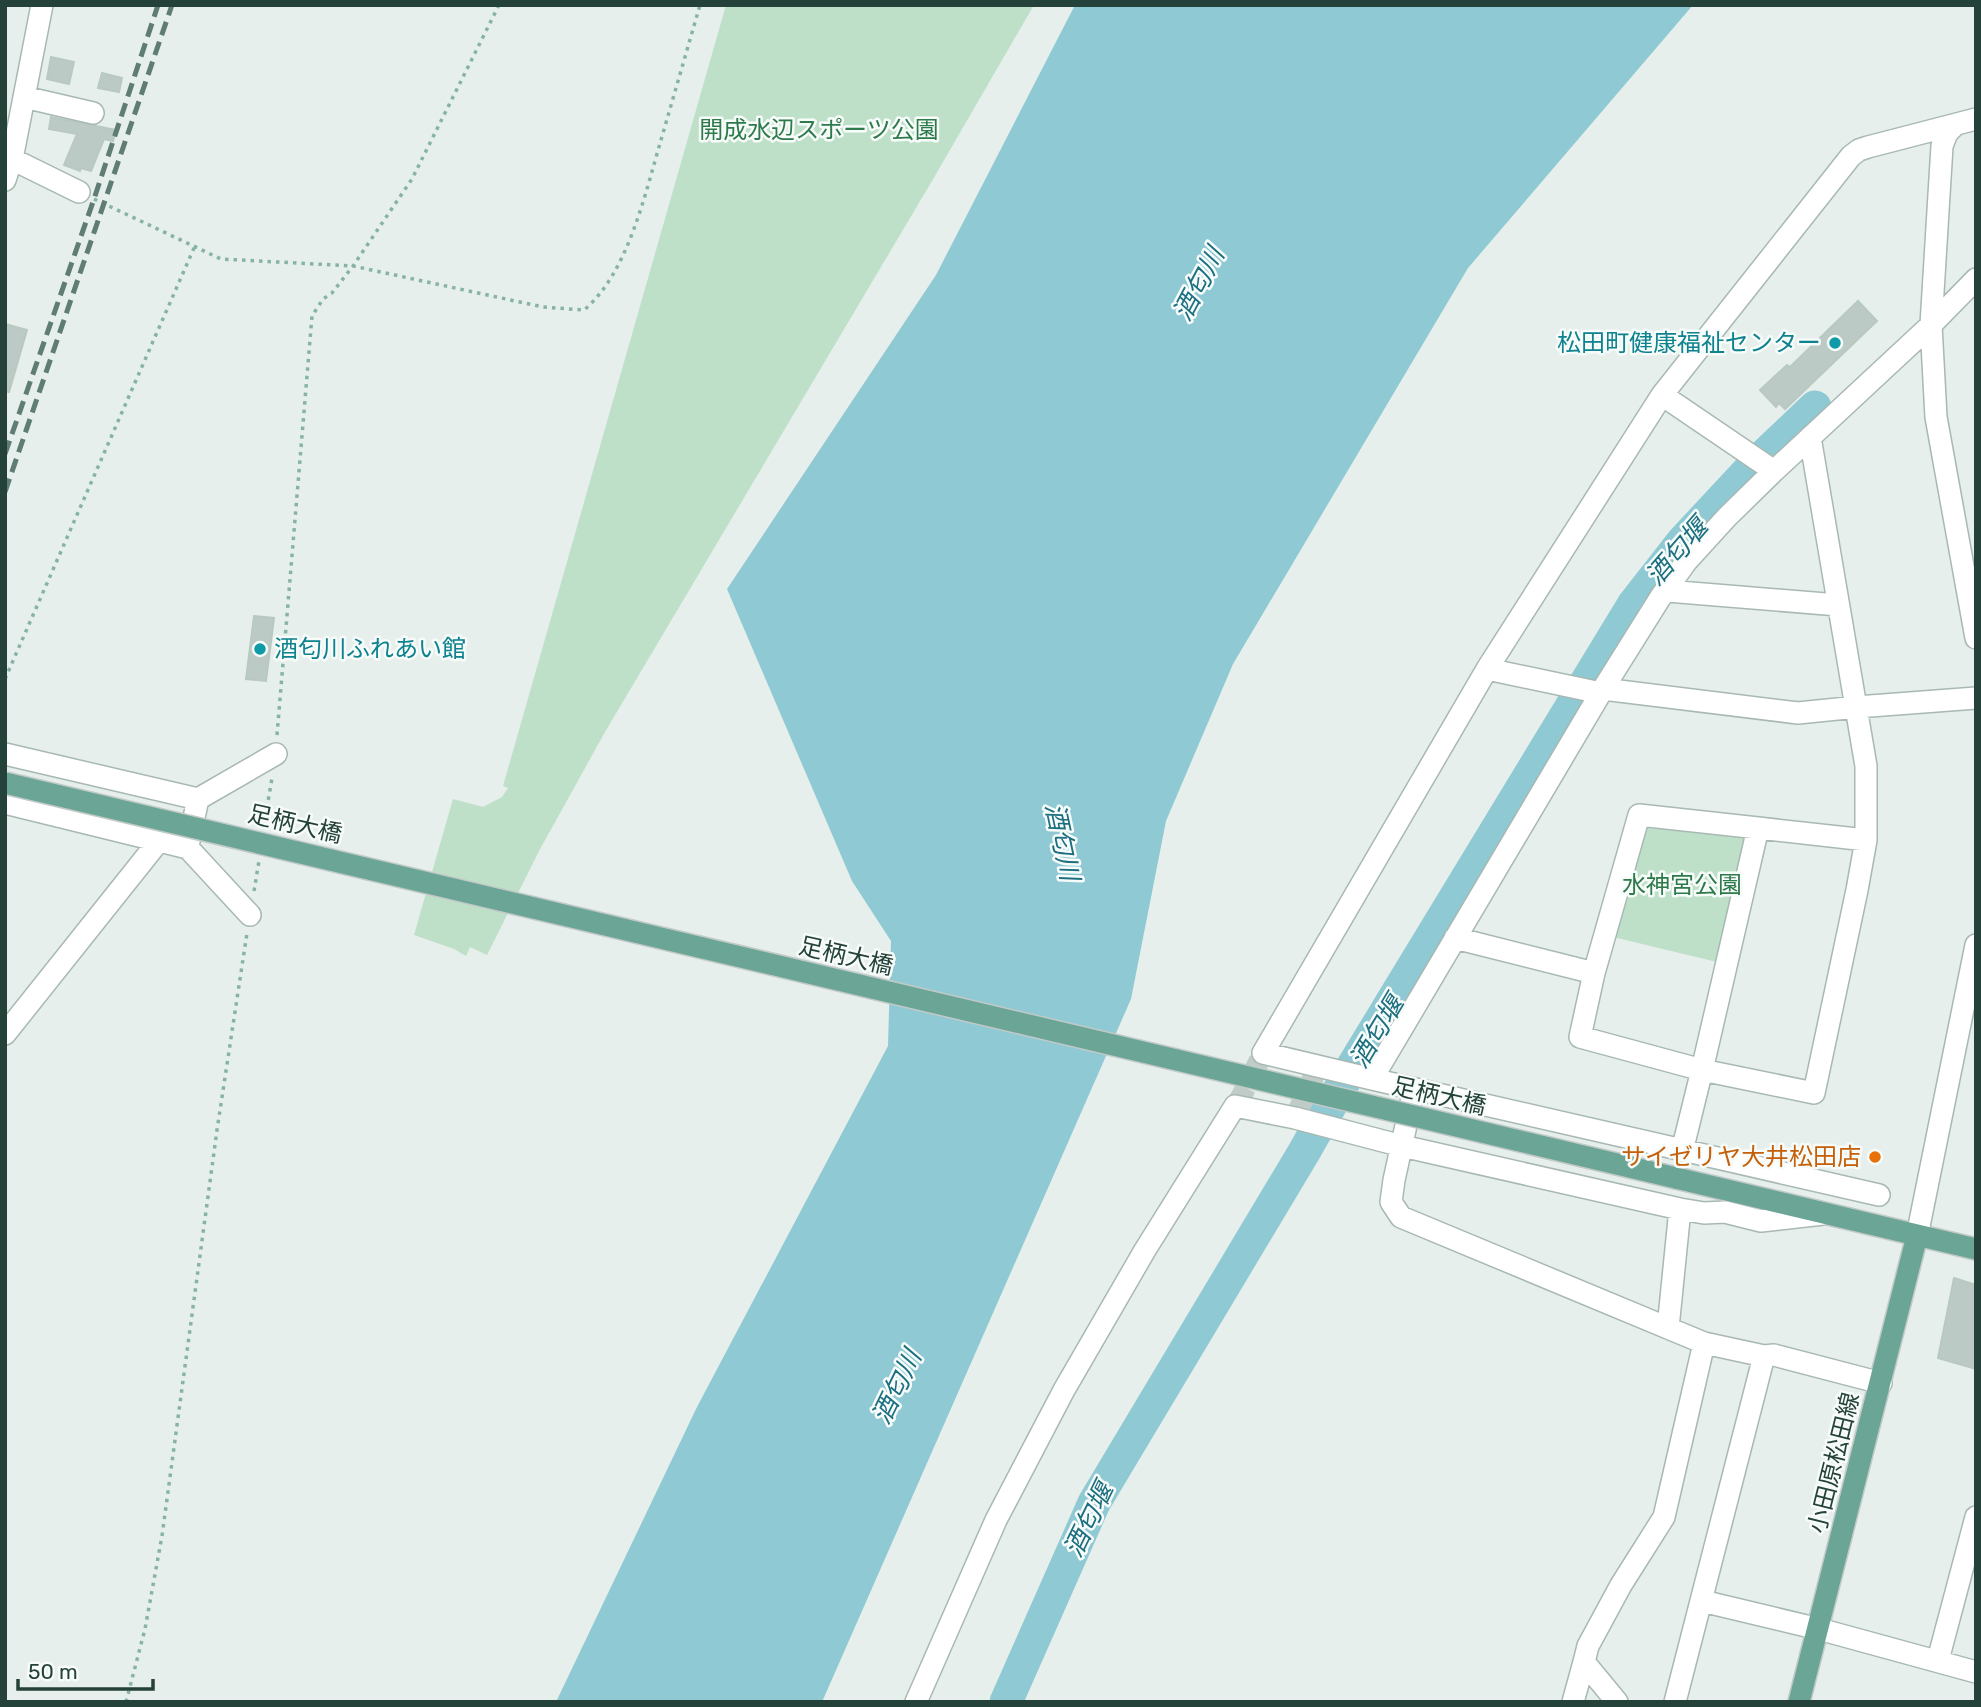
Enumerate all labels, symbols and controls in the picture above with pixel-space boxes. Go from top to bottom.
park label: 開成水辺スポーツ公園 [699,116,939,144]
water label: 酒匂川 [1167,240,1232,326]
place label: 松田町健康福祉センター [1557,329,1821,357]
marker: 松田町健康福祉センター [1827,335,1843,351]
water label: 酒匂堰 [1640,509,1717,592]
place label: 酒匂川ふれあい館 [274,635,466,663]
marker: 酒匂川ふれあい館 [252,641,268,657]
street label: 足柄大橋 [245,800,345,848]
water label: 酒匂川 [1039,801,1086,886]
park label: 水神宮公園 [1622,871,1742,899]
street label: 足柄大橋 [796,932,896,980]
water label: 酒匂堰 [1344,987,1412,1073]
street label: 足柄大橋 [1389,1072,1489,1120]
place label: サイゼリヤ大井松田店 [1621,1143,1861,1171]
marker: サイゼリヤ大井松田店 [1867,1149,1883,1165]
water label: 酒匂川 [866,1342,929,1429]
street label: 小田原松田線 [1803,1390,1865,1536]
water label: 酒匂堰 [1058,1475,1122,1562]
scale bar [18,1648,152,1692]
text: 50 m [28,1659,78,1684]

